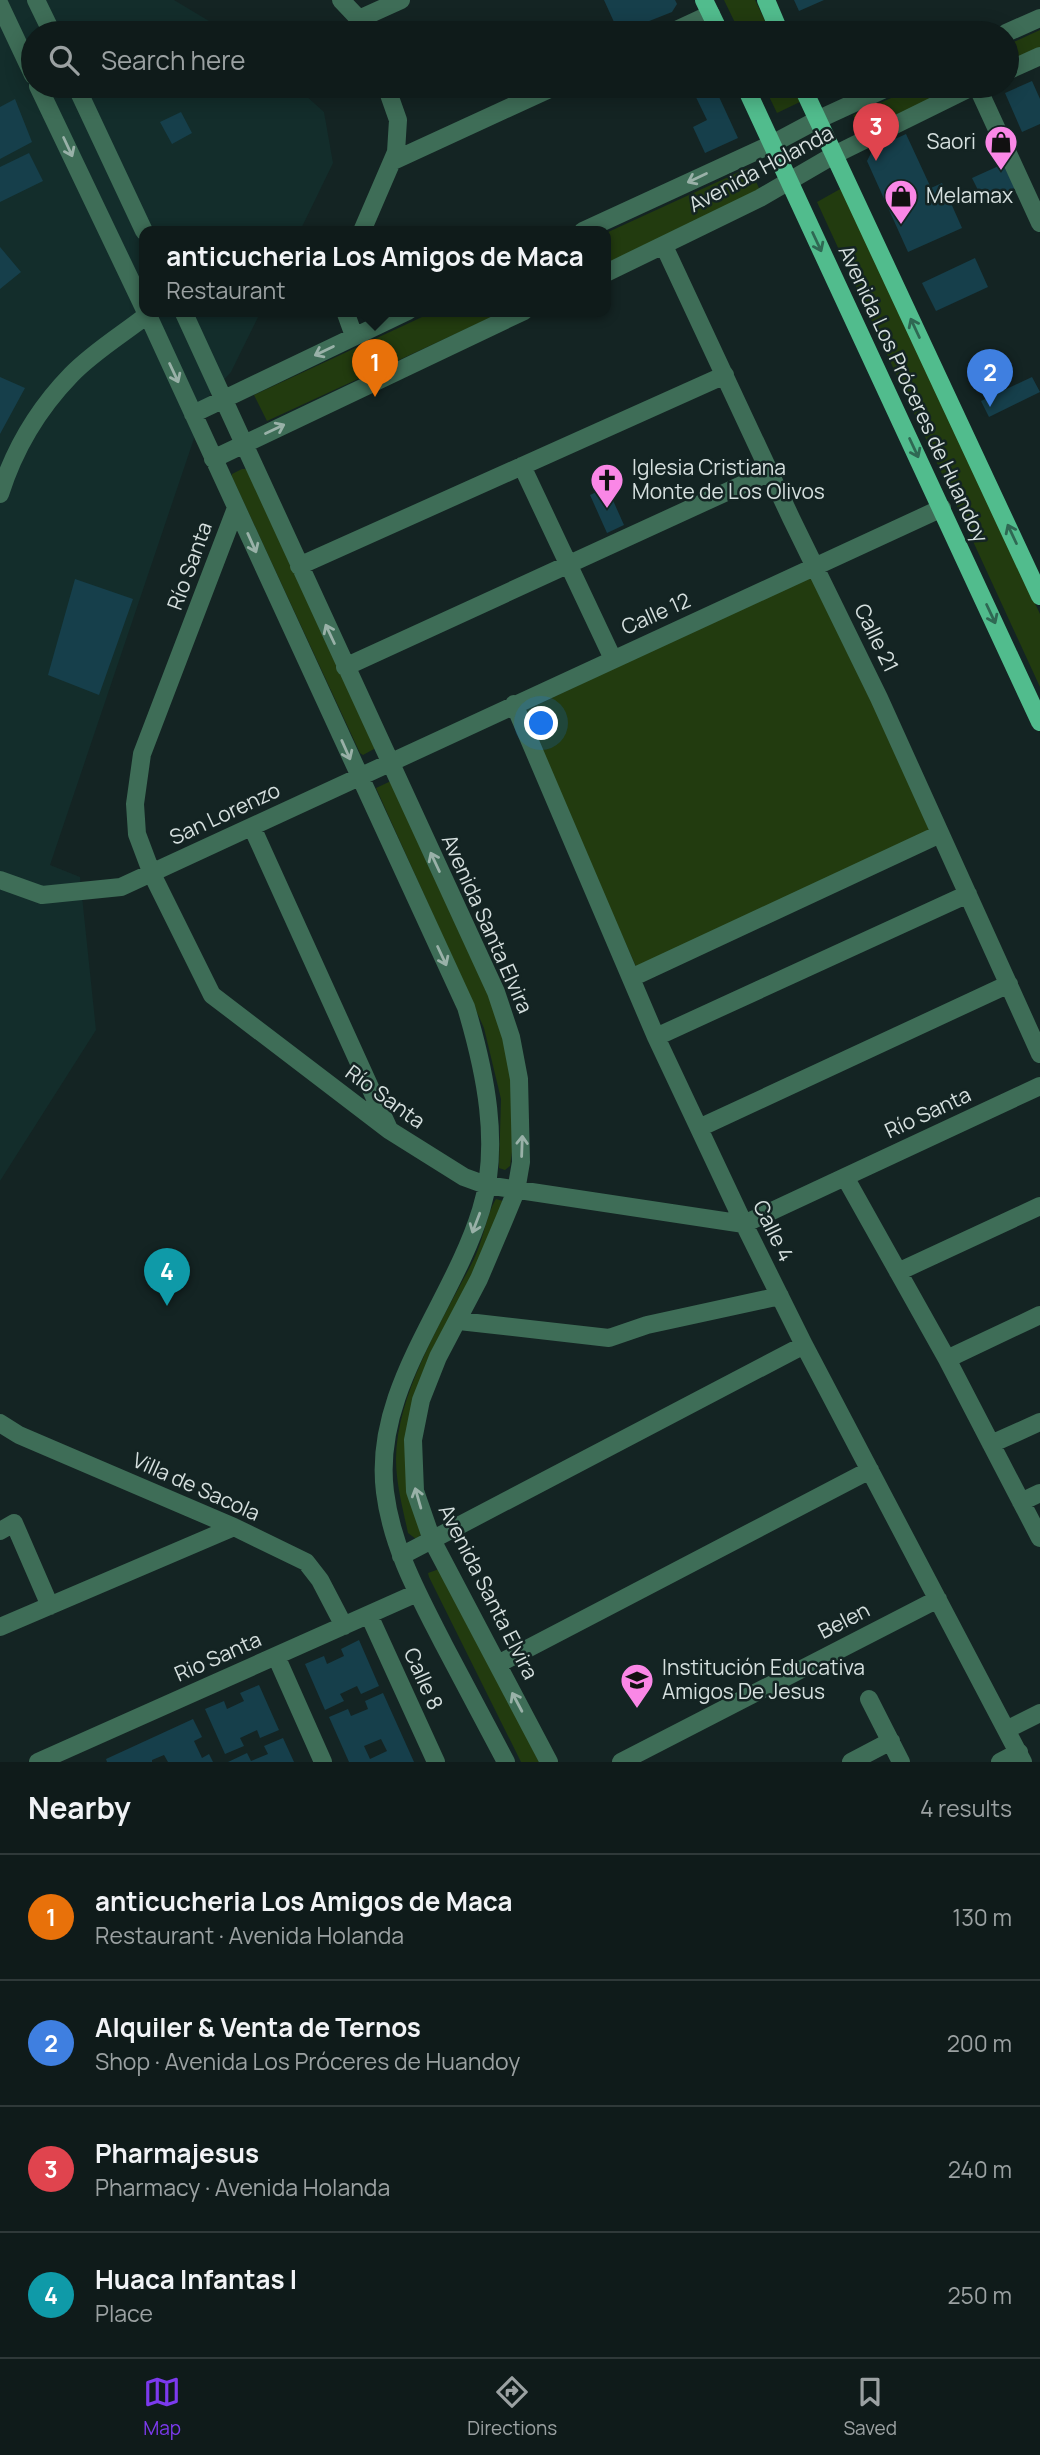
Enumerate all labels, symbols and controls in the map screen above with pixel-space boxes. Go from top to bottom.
search box [21,21,1019,98]
icon: search [45,41,83,79]
text: Search here [101,42,246,78]
pin: 3 [853,103,899,161]
street label: Avenida Holanda [683,118,838,218]
shop icon: Saori [982,123,1020,172]
place label: Saori [926,127,976,155]
one-way arrow [61,136,75,157]
one-way arrow [687,172,708,186]
shop icon: Melamax [882,177,920,226]
place label: Melamax [926,181,1013,209]
popup [139,226,611,317]
one-way arrow [811,231,824,252]
text: anticucheria Los Amigos de Maca [166,238,584,274]
street label: Avenida Los Próceres de Huandoy [833,240,995,547]
text: Restaurant [166,274,285,306]
one-way arrow [908,318,921,339]
pin: 1 [352,339,398,397]
one-way arrow [314,345,335,358]
pin: 2 [967,349,1013,407]
one-way arrow [168,362,181,383]
one-way arrow [264,422,285,435]
one-way arrow [908,437,921,458]
place label: Iglesia Cristiana Monte de Los Olivos [632,453,825,505]
church icon: Iglesia Cristiana Monte de Los Olivos [588,461,626,510]
street label: Río Santa [160,518,218,614]
one-way arrow [1004,524,1018,545]
one-way arrow [246,532,259,553]
street label: Calle 12 [616,585,695,641]
street label: Calle 21 [848,599,906,677]
one-way arrow [985,603,998,624]
one-way arrow [323,623,336,645]
your location [524,706,558,740]
one-way arrow [340,739,353,760]
street label: San Lorenzo [165,775,284,851]
street label: Avenida Santa Elvira [436,830,540,1017]
one-way arrow [428,852,441,873]
one-way arrow [436,945,450,966]
street label: Río Santa [340,1058,431,1135]
street label: Río Santa [880,1080,975,1144]
one-way arrow [515,1135,528,1158]
street label: Calle 4 [747,1195,801,1266]
one-way arrow [468,1212,481,1234]
pin: 4 [144,1248,190,1306]
street label: Villa de Sacola [128,1446,265,1527]
one-way arrow [410,1487,423,1509]
street label: Avenida Santa Elvira [433,1499,545,1684]
street label: Belen [813,1595,874,1645]
street label: Rio Santa [170,1625,265,1688]
street label: Calle 8 [398,1643,450,1714]
place label: Institución Educativa Amigos De Jesus [662,1653,865,1705]
school or university icon: Institución Educativa Amigos De Jesus [618,1661,656,1710]
one-way arrow [510,1692,524,1712]
text: Nearby [28,1787,131,1828]
text: 4 results [920,1792,1012,1824]
text: anticucheria Los Amigos de Maca [95,1883,513,1919]
text: 1 [46,1901,56,1933]
text: 130 m [952,1901,1012,1933]
text: Restaurant · Avenida Holanda [95,1919,404,1951]
text: Alquiler & Venta de Ternos [95,2009,421,2045]
text: 2 [44,2027,58,2059]
text: 200 m [947,2027,1012,2059]
text: Shop · Avenida Los Próceres de Huandoy [95,2045,520,2077]
text: Pharmajesus [95,2135,259,2171]
text: 3 [44,2153,58,2185]
text: 240 m [948,2153,1012,2185]
text: Pharmacy · Avenida Holanda [95,2171,390,2203]
text: Huaca Infantas I [95,2261,297,2297]
text: 4 [44,2279,58,2311]
text: 250 m [947,2279,1012,2311]
text: Place [95,2297,153,2329]
tab: Map [143,2373,181,2441]
tab: Directions [467,2373,557,2441]
tab: Saved [843,2373,897,2441]

